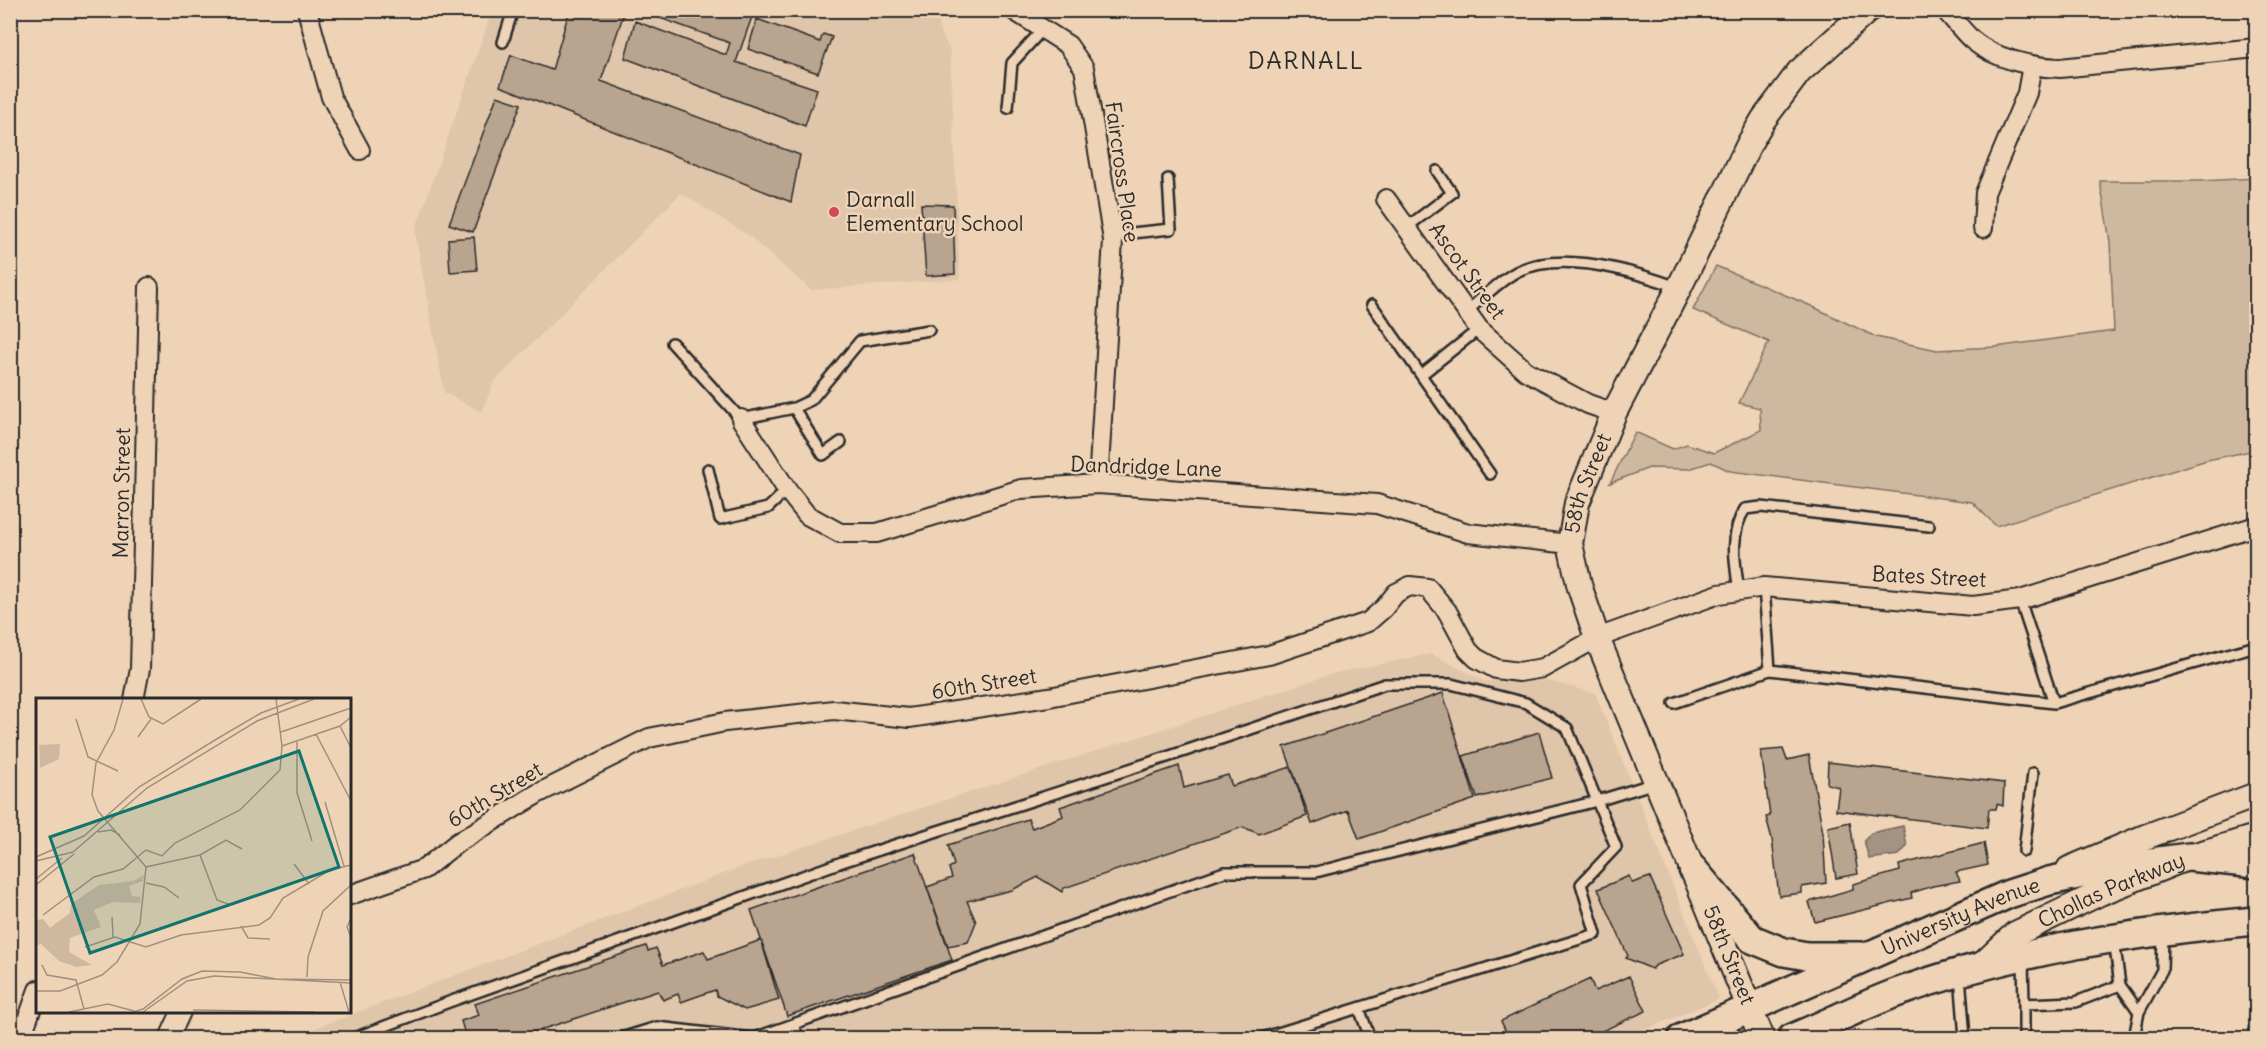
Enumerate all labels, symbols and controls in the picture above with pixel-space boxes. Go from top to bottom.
district label: DARNALL [1248,45,1364,75]
street label: Faircross Place [1099,100,1146,244]
place label: Darnall Elementary School [846,186,1023,237]
marker: Darnall Elementary School [827,205,841,219]
street label: Ascot Street [1423,217,1512,324]
street label: Marron Street [107,427,136,559]
street label: 58th Street [1558,429,1617,535]
street label: Dandridge Lane [1070,450,1222,483]
street label: Bates Street [1871,560,1987,593]
street label: 60th Street [929,662,1038,705]
inset map [36,698,351,1013]
street label: 60th Street [442,756,547,833]
street label: Chollas Parkway [2033,846,2189,934]
street label: University Avenue [1877,871,2043,962]
street label: 58th Street [1697,901,1762,1008]

